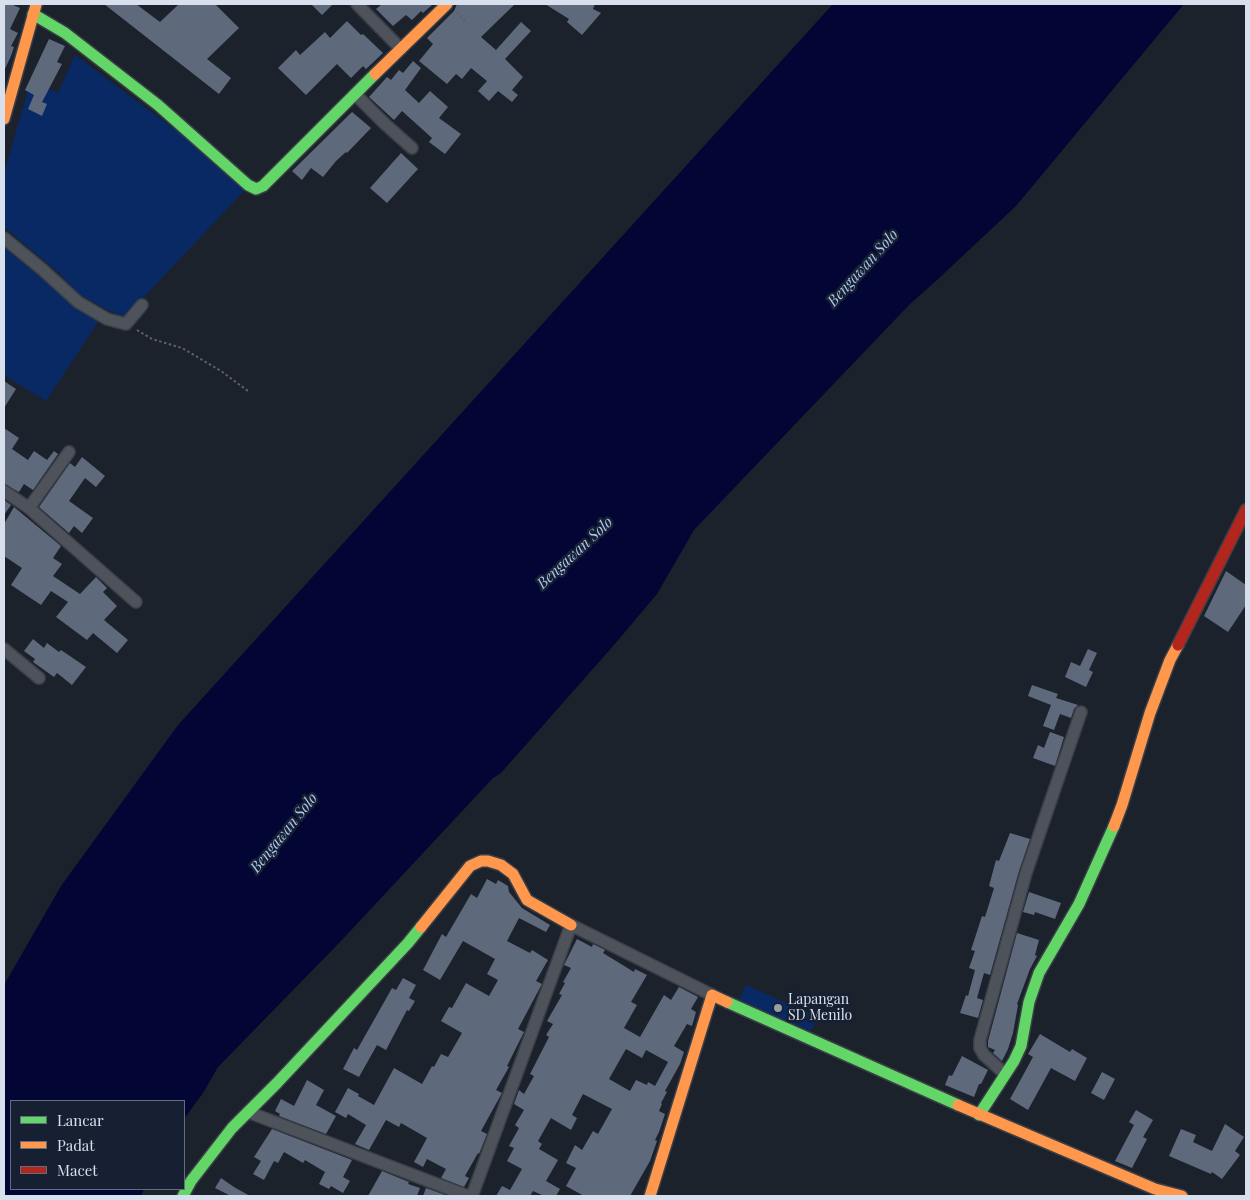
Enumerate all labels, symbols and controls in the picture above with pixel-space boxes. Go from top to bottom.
water label: Bengawan Solo [824,226,902,310]
water label: Bengawan Solo [533,513,617,593]
water label: Bengawan Solo [247,790,321,876]
place label: Lapangan SD Menilo [788,992,852,1024]
marker: Lapangan SD Menilo [772,1002,784,1014]
legend [10,1100,185,1190]
text: Lancar [57,1110,104,1130]
text: Padat [57,1135,95,1155]
text: Macet [57,1160,98,1180]

